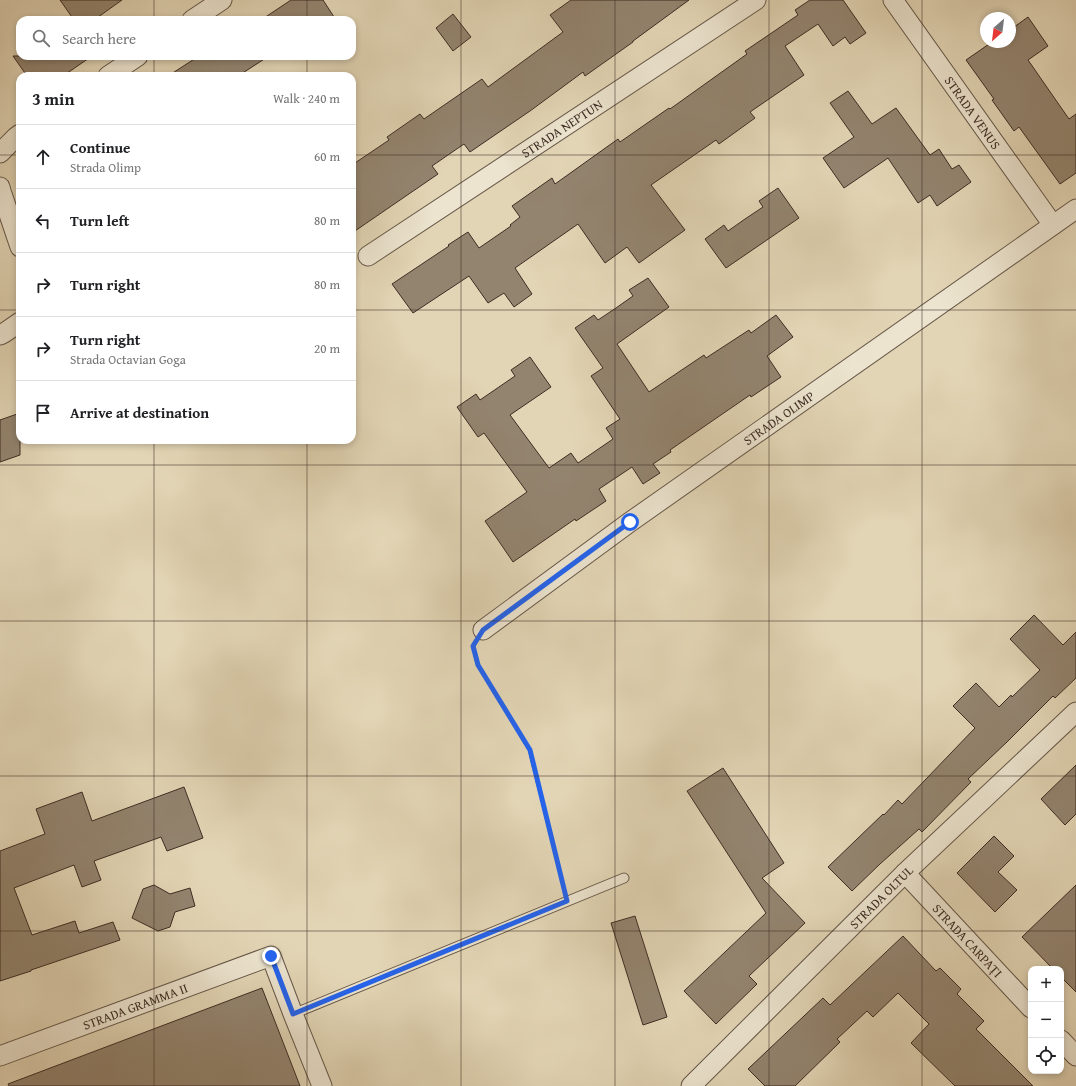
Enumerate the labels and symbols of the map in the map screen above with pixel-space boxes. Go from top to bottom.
north arrow [980,12,1016,48]
street label: STRADA VENUS [940,72,1005,153]
street label: STRADA NEPTUN [518,95,607,162]
street label: STRADA OLIMP [739,386,818,450]
route start [621,513,639,531]
street label: STRADA OLTUL [845,861,918,933]
street label: STRADA CARPAȚI [928,899,1007,982]
route end [262,947,280,965]
street label: STRADA GRAMMA II [80,979,190,1035]

